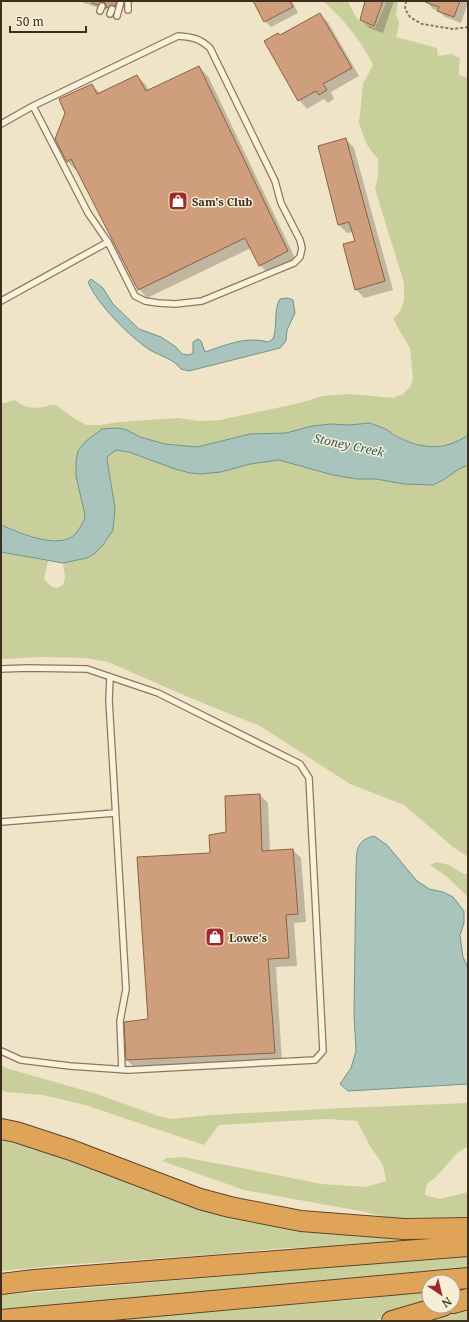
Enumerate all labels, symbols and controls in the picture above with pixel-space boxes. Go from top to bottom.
scale bar [10,8,86,34]
text: 50 m [16,13,44,30]
shop icon: Sam's Club [167,190,189,212]
place label: Sam's Club [192,194,252,209]
water label: Stoney Creek [312,429,387,461]
shop icon: Lowe's [204,926,226,948]
place label: Lowe's [229,930,267,945]
north arrow [421,1274,461,1314]
text: N [439,1294,455,1311]

